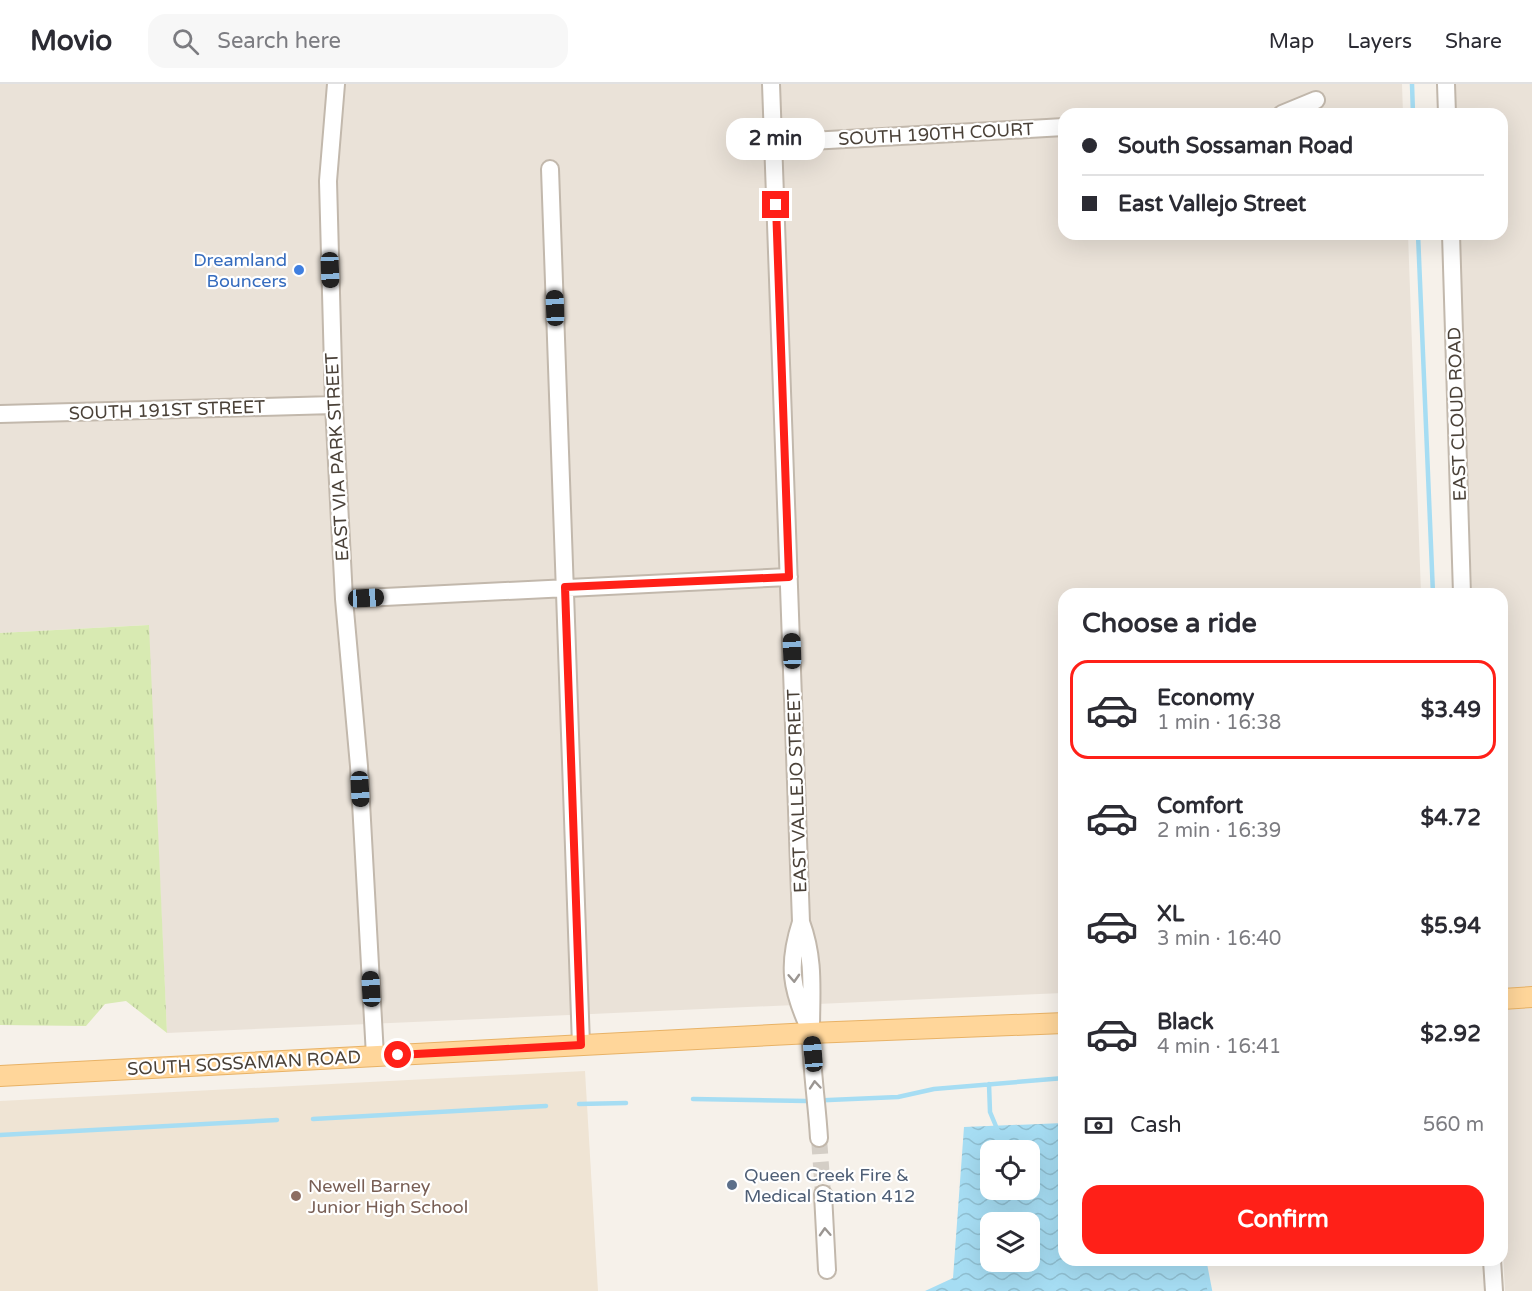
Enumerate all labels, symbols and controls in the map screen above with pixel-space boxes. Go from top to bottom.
search box [148,14,568,68]
text: Movio [30,24,112,58]
icon: search [169,25,202,58]
text: Search here [217,28,341,54]
text: Map [1269,29,1314,54]
text: Layers [1347,29,1412,54]
text: Share [1445,29,1502,54]
callout: 2 min [726,118,826,160]
street label: SOUTH 190TH COURT [838,118,1034,150]
text: 2 min [749,127,802,151]
text: South Sossaman Road [1118,133,1353,159]
route end [762,191,789,218]
text: East Vallejo Street [1118,191,1306,217]
place label: Dreamland Bouncers [193,249,287,292]
car [320,252,340,288]
marker: Dreamland Bouncers [292,263,306,277]
car [545,290,565,326]
street label: EAST CLOUD ROAD [1443,326,1471,502]
street label: EAST VIA PARK STREET [321,352,353,562]
street label: SOUTH 191ST STREET [68,396,266,424]
car [348,588,384,608]
text: Choose a ride [1082,607,1257,640]
car [782,633,802,669]
icon: car [1085,683,1139,737]
text: Economy [1157,685,1254,711]
street label: EAST VALLEJO STREET [782,689,812,893]
text: $3.49 [1421,697,1481,723]
text: 1 min · 16:38 [1157,711,1281,735]
car [350,771,370,807]
icon: car [1085,791,1139,845]
text: Comfort [1157,793,1243,819]
text: $4.72 [1420,805,1481,831]
text: 2 min · 16:39 [1157,819,1281,843]
icon: car [1085,899,1139,953]
text: XL [1157,901,1184,927]
text: $5.94 [1420,913,1481,939]
text: 3 min · 16:40 [1157,927,1281,951]
car [361,971,381,1007]
one-way arrow [787,974,800,983]
icon: car [1085,1007,1139,1061]
text: Black [1157,1009,1214,1035]
text: $2.92 [1420,1021,1481,1047]
car [802,1035,824,1073]
text: 4 min · 16:41 [1157,1035,1281,1059]
route start [384,1041,411,1068]
street label: SOUTH SOSSAMAN ROAD [127,1046,361,1080]
one-way arrow [809,1081,822,1090]
icon: cash [1082,1109,1115,1142]
text: Cash [1130,1112,1182,1138]
text: 560 m [1423,1113,1484,1137]
map controls [980,1140,1040,1272]
button: locate [980,1140,1040,1200]
place label: Queen Creek Fire & Medical Station 412 [744,1164,915,1207]
place label: Newell Barney Junior High School [308,1175,468,1218]
marker: Queen Creek Fire & Medical Station 412 [725,1178,739,1192]
button: Confirm [1082,1185,1484,1254]
marker: Newell Barney Junior High School [289,1189,303,1203]
button: layers [980,1212,1040,1272]
one-way arrow [818,1228,831,1237]

